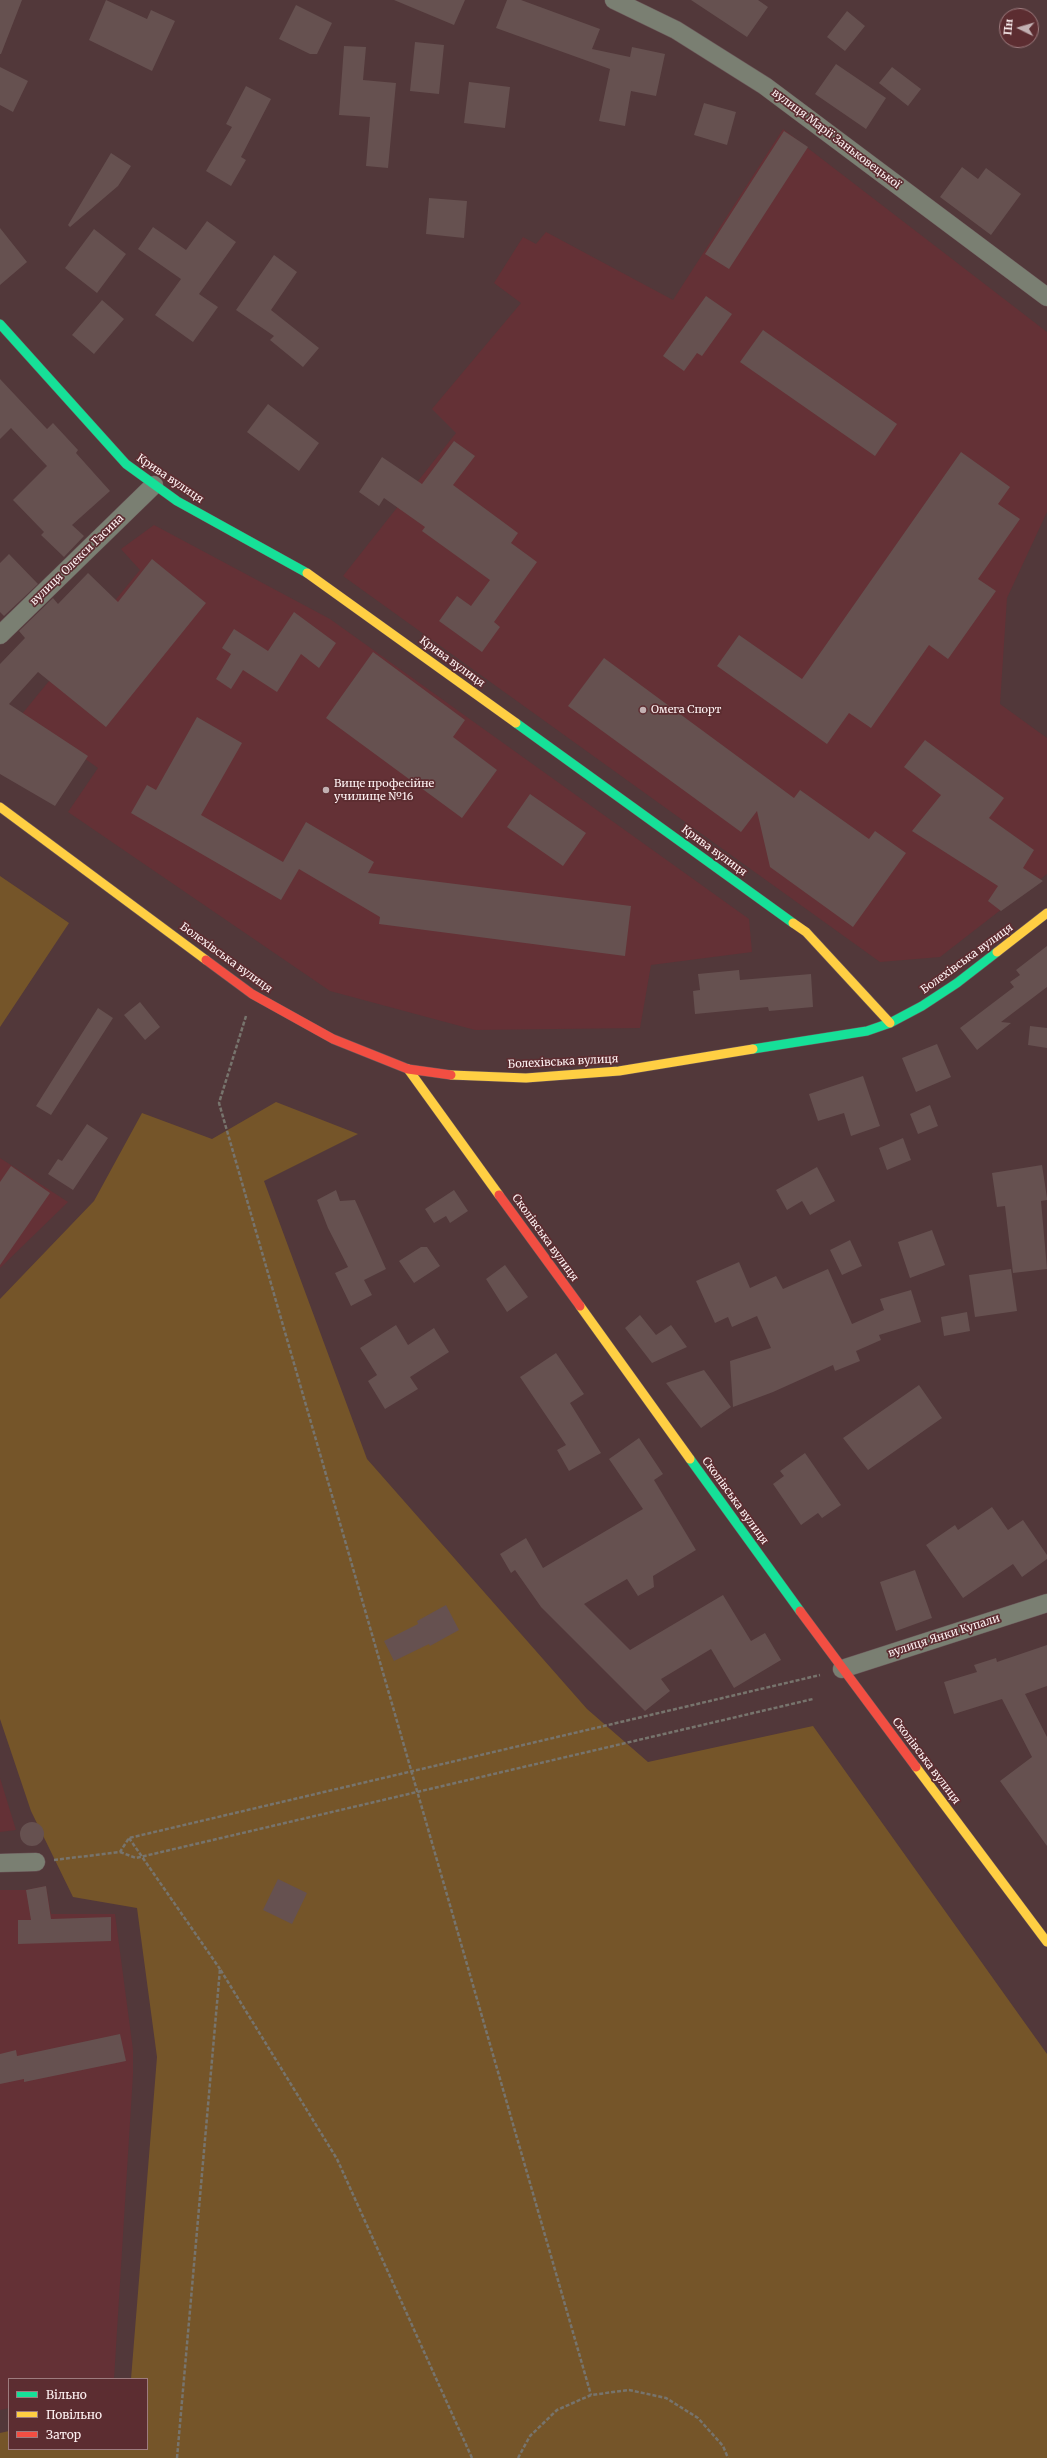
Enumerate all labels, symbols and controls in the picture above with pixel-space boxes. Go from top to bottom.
north arrow [999,8,1039,48]
text: Пн [1000,18,1016,36]
street label: вулиця Марії Заньковецької [769,86,903,192]
street label: Крива вулиця [134,452,206,506]
street label: вулиця Олекси Гасина [27,512,127,608]
street label: Крива вулиця [417,634,487,690]
place label: Омега Спорт [651,703,722,717]
marker: Омега Спорт [638,705,648,715]
place label: Вище професійне училище №16 [334,777,434,803]
marker: Вище професійне училище №16 [321,785,331,795]
street label: Крива вулиця [679,823,749,879]
street label: Болехівська вулиця [177,920,275,996]
street label: Болехівська вулиця [918,921,1016,997]
street label: Болехівська вулиця [507,1053,619,1071]
street label: Сколівська вулиця [509,1192,581,1284]
street label: Сколівська вулиця [699,1455,771,1547]
street label: вулиця Янки Купали [886,1612,1002,1660]
street label: Сколівська вулиця [889,1715,963,1807]
legend [8,2378,148,2450]
text: Вільно [46,2387,87,2402]
text: Повільно [46,2407,102,2422]
text: Затор [46,2427,81,2442]

